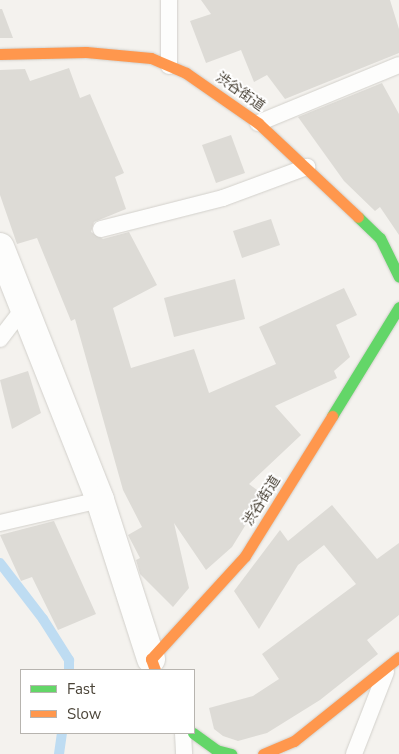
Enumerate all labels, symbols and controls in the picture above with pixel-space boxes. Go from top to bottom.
street label: 渋谷街道 [212,69,268,115]
street label: 渋谷街道 [240,473,284,529]
legend [20,669,195,734]
text: Fast [67,679,95,699]
text: Slow [67,704,101,724]

